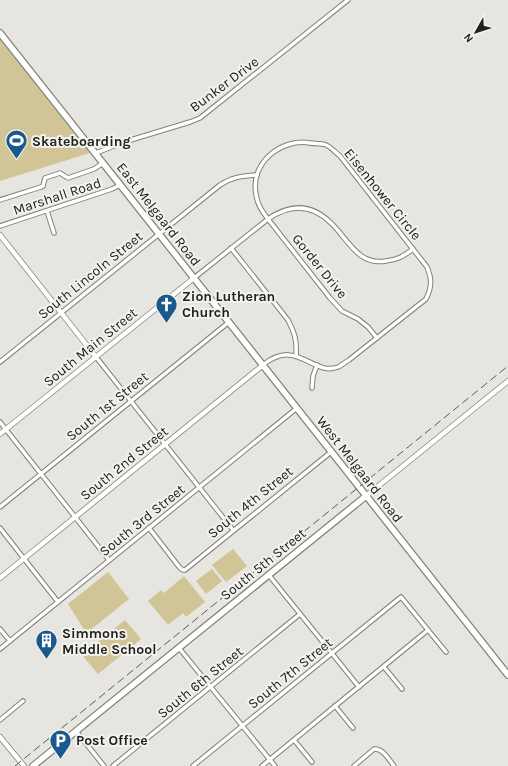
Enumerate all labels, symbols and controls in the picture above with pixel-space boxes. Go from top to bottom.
north arrow [456,12,496,52]
text: N [461,31,476,45]
street label: Bunker Drive [187,53,262,116]
sports icon: Skateboarding [3,128,29,161]
place label: Skateboarding [32,133,131,150]
street label: Eisenhower Circle [340,145,425,244]
street label: East Melgaard Road [113,159,204,269]
street label: Marshall Road [11,174,103,219]
street label: South Lincoln Street [35,228,146,323]
street label: Gorder Drive [288,231,351,302]
place label: Zion Lutheran Church [182,288,275,321]
church icon: Zion Lutheran Church [154,291,180,324]
street label: South Main Street [40,304,141,390]
street label: South 1st Street [63,368,152,445]
street label: West Melgaard Road [313,413,406,526]
street label: South 2nd Street [77,423,172,504]
street label: South 4th Street [204,463,296,542]
street label: South 3rd Street [96,481,188,560]
street label: South 5th Street [217,525,309,604]
place label: Simmons Middle School [62,625,156,658]
building icon: Simmons Middle School [34,628,60,661]
street label: South 7th Street [245,634,336,713]
street label: South 6th Street [154,643,247,722]
parking icon: Post Office [47,727,73,760]
place label: Post Office [76,732,148,749]

